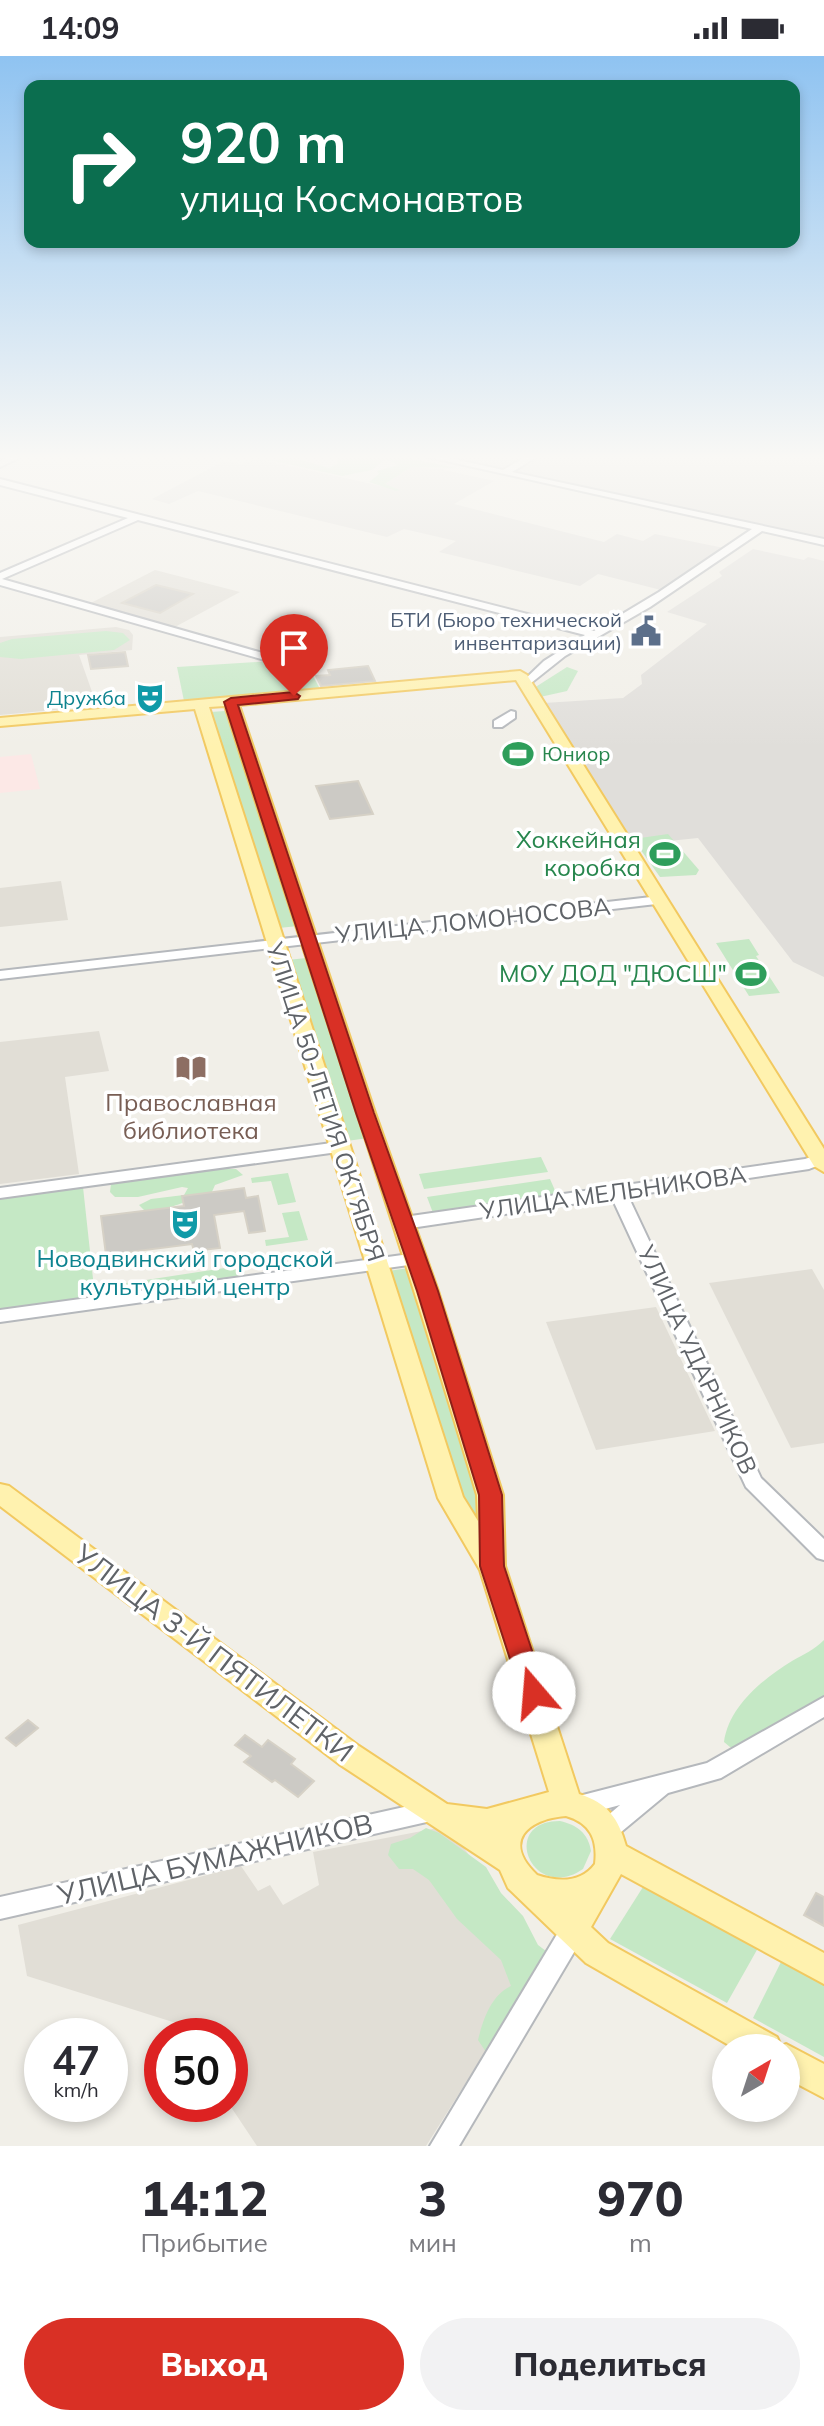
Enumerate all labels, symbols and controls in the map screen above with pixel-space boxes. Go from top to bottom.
text: 14:09 [40,9,119,47]
text: 920 m [180,107,347,177]
icon: right [48,112,152,216]
text: улица Космонавтов [180,176,523,221]
place label: БТИ (Бюро технической инвентаризации) [390,607,622,655]
pin [260,614,328,696]
public building icon: БТИ (Бюро технической инвентаризации) [629,614,663,648]
icon: arrive [272,626,316,670]
theatre icon: Дружба [133,681,167,715]
place label: Дружба [47,685,126,710]
sports icon: Юниор [501,737,535,771]
place label: Юниор [542,741,611,766]
place label: Хоккейная коробка [516,824,641,882]
sports icon: Хоккейная коробка [648,837,682,871]
street label: УЛИЦА ЛОМОНОСОВА [333,891,612,949]
street label: УЛИЦА 50-ЛЕТИЯ ОКТЯБРЯ [260,937,392,1265]
sports icon: МОУ ДОД "ДЮСШ" [734,957,768,991]
place label: МОУ ДОД "ДЮСШ" [499,958,727,988]
library icon: Православная библиотека [174,1051,208,1085]
place label: Православная библиотека [105,1087,277,1145]
street label: УЛИЦА МЕЛЬНИКОВА [477,1158,748,1226]
theatre icon: Новодвинский городской культурный центр [168,1207,202,1241]
street label: УЛИЦА УДАРНИКОВ [631,1239,764,1479]
place label: Новодвинский городской культурный центр [36,1243,334,1301]
street label: УЛИЦА 3-Й ПЯТИЛЕТКИ [67,1536,361,1769]
position arrow [492,1651,576,1735]
street label: УЛИЦА БУМАЖНИКОВ [53,1805,376,1912]
speed limit sign: 50 [144,2018,248,2122]
north arrow [712,2034,800,2122]
map controls [712,2034,800,2122]
text: 47 [52,2035,100,2085]
text: km/h [53,2077,99,2102]
text: 14:12 [140,2168,268,2228]
text: 3 [418,2168,447,2228]
text: 970 [597,2168,684,2228]
text: Прибытие [140,2226,268,2259]
text: мин [408,2226,457,2259]
text: m [629,2226,652,2259]
button: Выход [24,2318,404,2410]
button: Поделиться [420,2318,800,2410]

